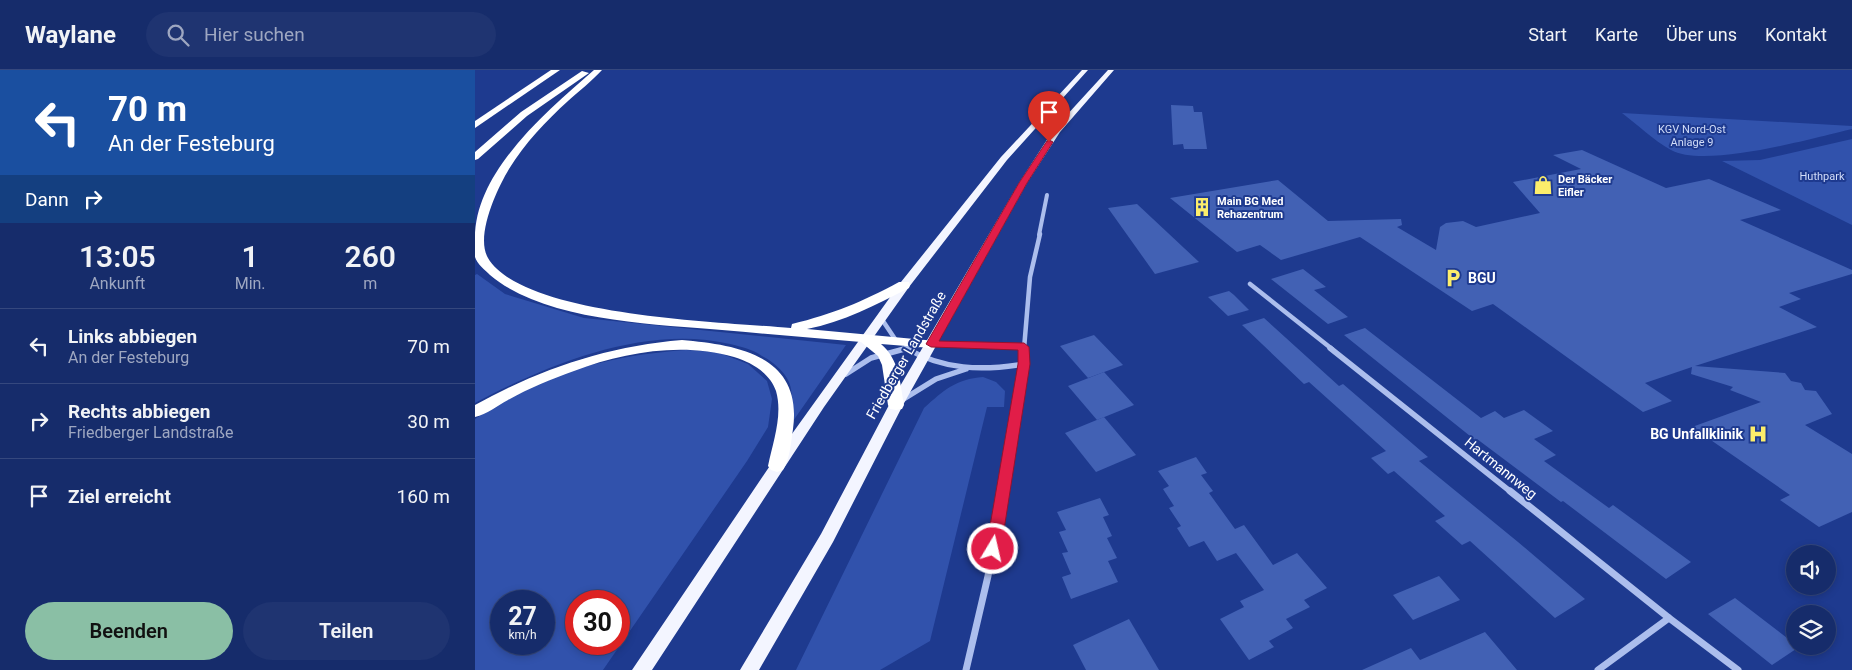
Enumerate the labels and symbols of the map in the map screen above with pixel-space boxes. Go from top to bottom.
pin [1028,91,1070,142]
park label: KGV Nord-Ost Anlage 9 [1658,123,1726,149]
park label: Huthpark [1799,170,1845,183]
place label: Der Bäcker Eifler [1558,173,1612,199]
shop icon: Der Bäcker Eifler [1532,174,1554,196]
place label: Main BG Med Rehazentrum [1217,195,1283,221]
building icon: Main BG Med Rehazentrum [1191,196,1213,218]
parking icon: BGU [1442,267,1464,289]
place label: BGU [1468,270,1496,286]
street label: Friedberger Landstraße [863,288,949,422]
hospital icon: BG Unfallklinik [1747,423,1769,445]
place label: BG Unfallklinik [1650,426,1744,442]
street label: Hartmannweg [1462,434,1540,502]
position arrow [966,522,1018,574]
speed limit sign: 30 [565,590,630,655]

